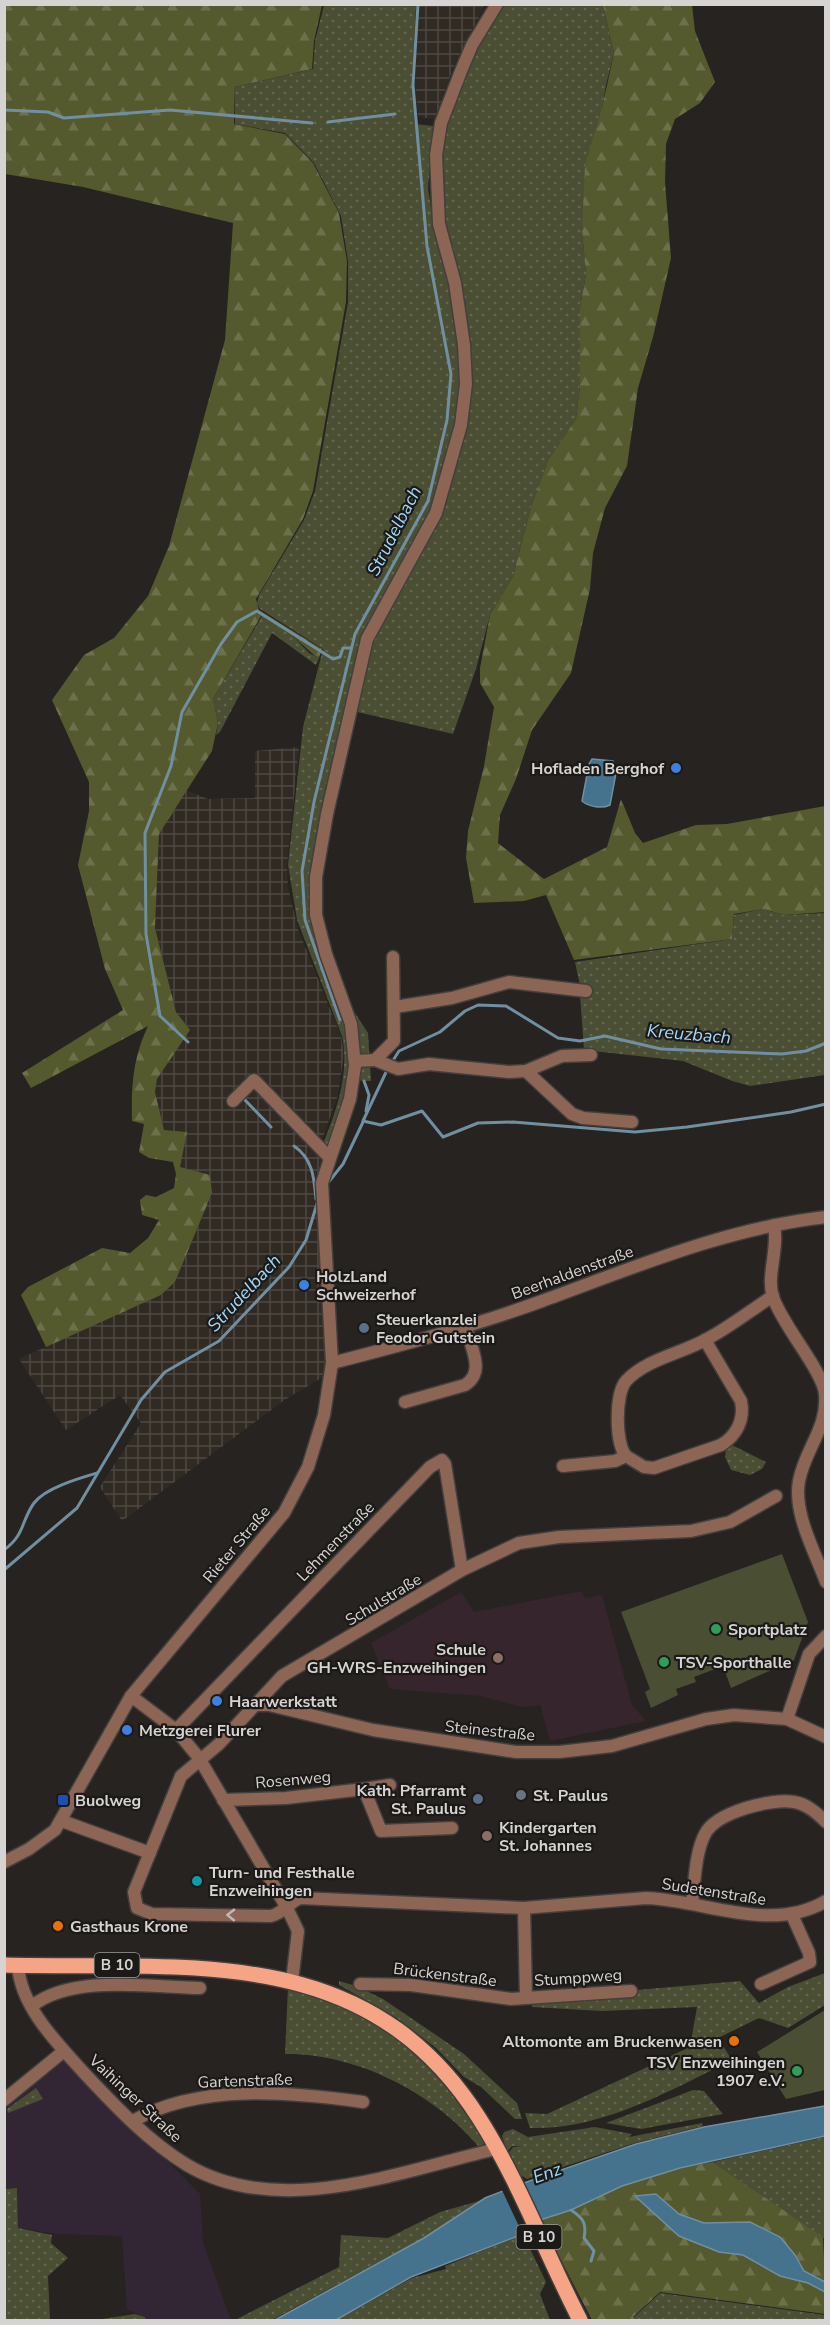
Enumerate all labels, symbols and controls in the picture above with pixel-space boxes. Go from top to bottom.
water label: Strudelbach [361,482,427,580]
place label: Hofladen Berghof [531,758,665,780]
marker: Hofladen Berghof [669,761,683,775]
water label: Kreuzbach [646,1018,732,1050]
street label: Beerhaldenstraße [508,1241,636,1305]
water label: Strudelbach [202,1249,286,1337]
place label: HolzLand Schweizerhof [316,1266,417,1306]
marker: HolzLand Schweizerhof [297,1278,311,1292]
place label: Steuerkanzlei Feodor Gutstein [376,1309,495,1349]
marker: Steuerkanzlei Feodor Gutstein [357,1321,371,1335]
street label: Lehmenstraße [292,1497,379,1586]
street label: Rieter Straße [198,1501,276,1588]
street label: Schulstraße [341,1568,426,1631]
place label: Sportplatz [728,1619,807,1641]
marker: Sportplatz [709,1622,723,1636]
place label: Schule GH-WRS-Enzweihingen [307,1639,486,1679]
marker: Schule GH-WRS-Enzweihingen [491,1651,505,1665]
place label: TSV-Sporthalle [676,1652,792,1674]
marker: TSV-Sporthalle [657,1655,671,1669]
place label: Haarwerkstatt [229,1691,338,1713]
marker: Haarwerkstatt [210,1694,224,1708]
street label: Steinestraße [444,1715,536,1747]
place label: Metzgerei Flurer [139,1720,262,1742]
marker: Metzgerei Flurer [120,1723,134,1737]
street label: Rosenweg [254,1766,332,1794]
place label: Kath. Pfarramt St. Paulus [357,1780,467,1820]
place label: St. Paulus [533,1785,608,1807]
marker: St. Paulus [514,1788,528,1802]
place label: Buolweg [75,1790,141,1812]
marker: Kath. Pfarramt St. Paulus [471,1792,485,1806]
marker: Buolweg [56,1793,70,1807]
place label: Kindergarten St. Johannes [499,1817,597,1857]
marker: Kindergarten St. Johannes [480,1829,494,1843]
place label: Turn- und Festhalle Enzweihingen [209,1862,355,1902]
street label: Sudetenstraße [660,1873,768,1911]
marker: Turn- und Festhalle Enzweihingen [190,1874,204,1888]
one-way arrow [227,1909,236,1921]
place label: Gasthaus Krone [70,1916,188,1938]
marker: Gasthaus Krone [51,1919,65,1933]
road number: B 10 [94,1953,140,1977]
street label: Brückenstraße [392,1958,498,1992]
street label: Stumppweg [533,1964,623,1992]
place label: Altomonte am Bruckenwasen [503,2031,722,2053]
marker: Altomonte am Bruckenwasen [727,2034,741,2048]
street label: Vaihinger Straße [83,2049,187,2148]
place label: TSV Enzweihingen 1907 e.V. [647,2052,785,2092]
marker: TSV Enzweihingen 1907 e.V. [790,2064,804,2078]
street label: Gartenstraße [197,2068,293,2094]
water label: Enz [529,2157,565,2189]
road number: B 10 [516,2225,562,2249]

